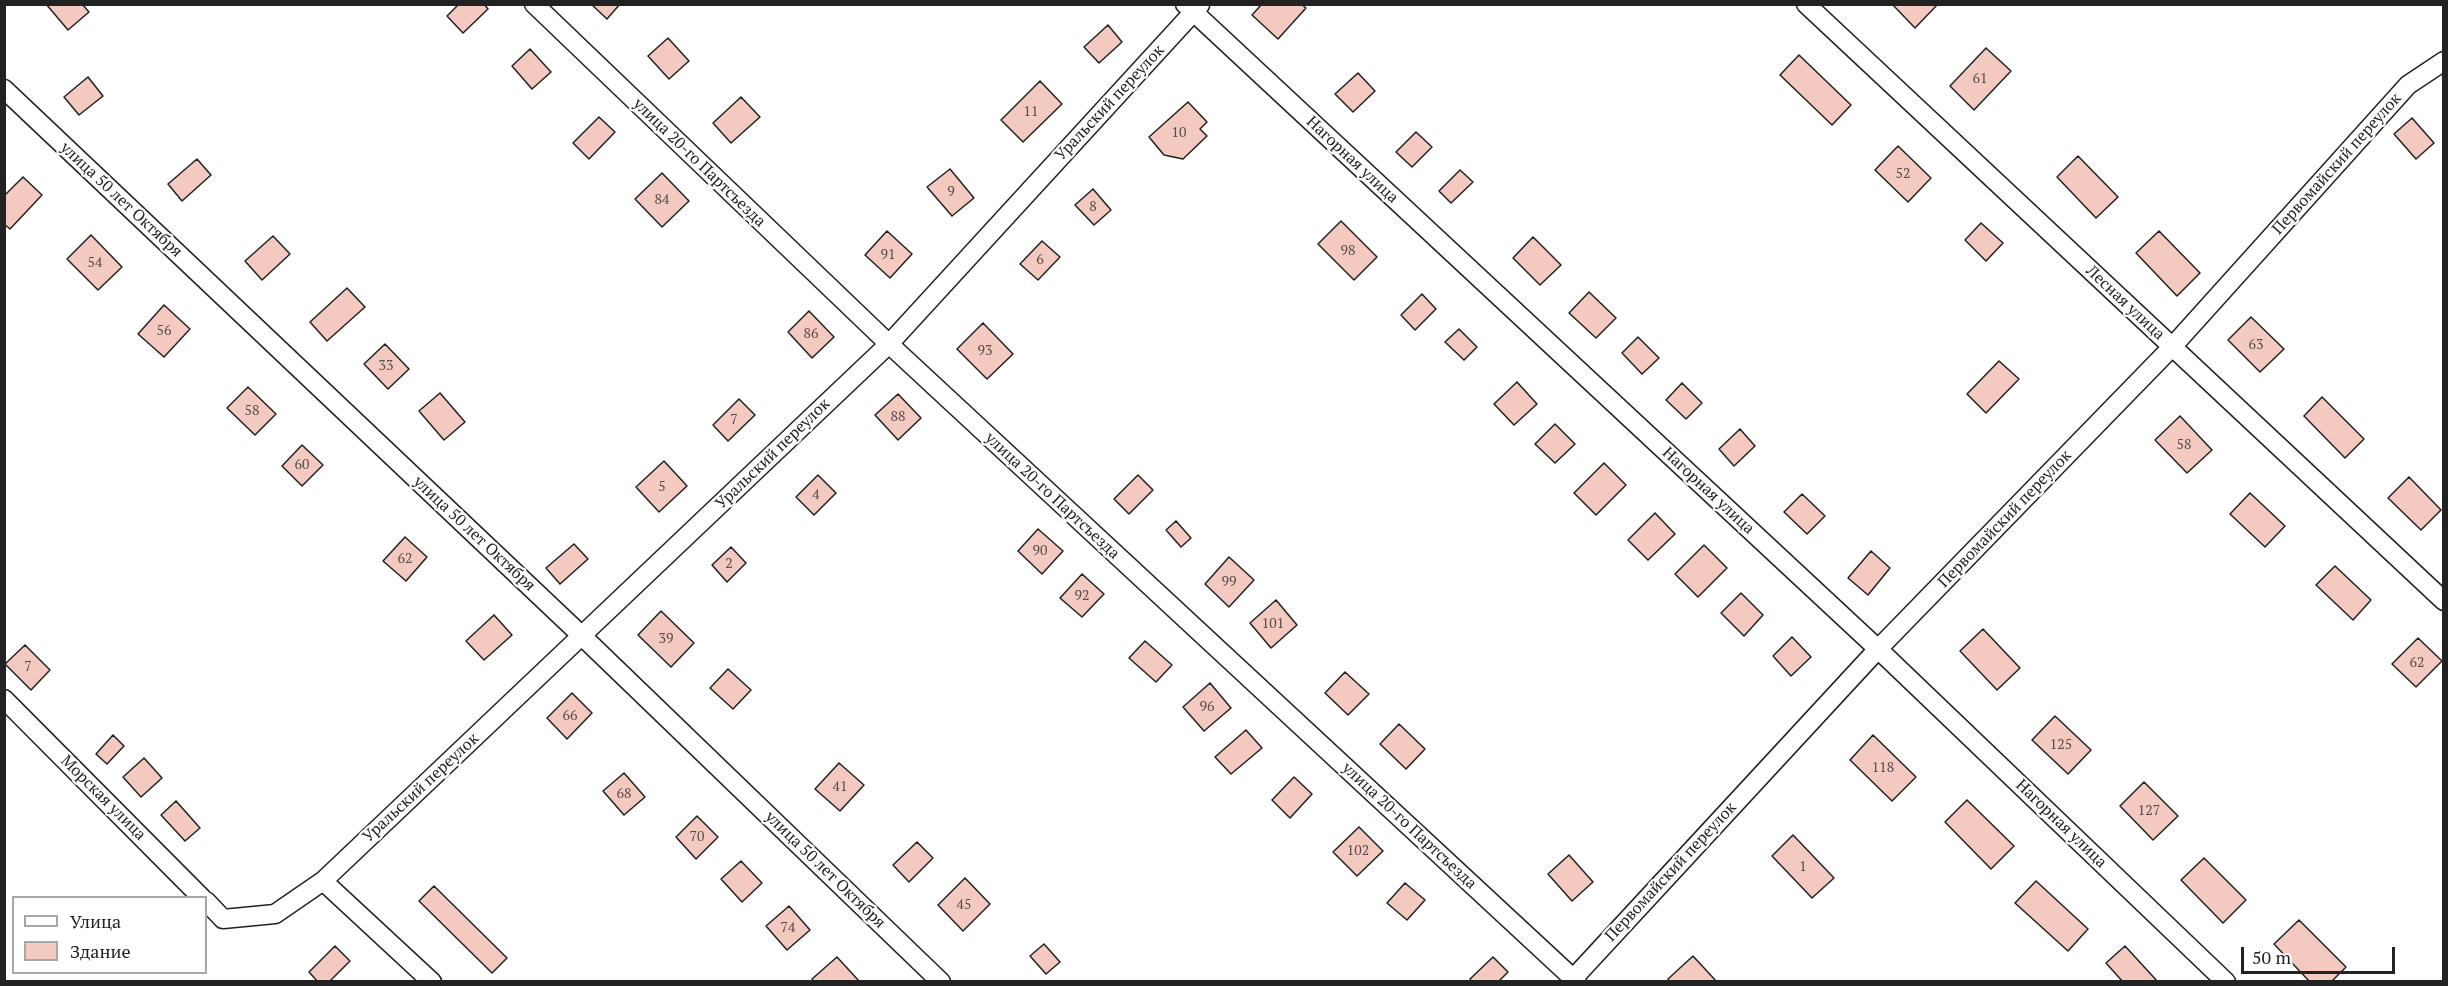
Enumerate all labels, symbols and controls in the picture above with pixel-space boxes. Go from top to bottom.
street label: Уральский переулок [1051,41,1169,165]
house number: 61 [1973,71,1987,87]
street label: Первомайский переулок [2268,89,2406,239]
street label: улица 20-го Партсъезда [629,95,769,231]
house number: 11 [1024,104,1038,120]
street label: Нагорная улица [1302,112,1402,208]
house number: 10 [1172,125,1186,141]
street label: улица 50 лет Октября [56,138,186,262]
house number: 52 [1896,166,1910,182]
house number: 9 [947,184,955,200]
house number: 84 [655,192,669,208]
house number: 8 [1089,199,1097,215]
house number: 98 [1341,243,1355,259]
house number: 91 [881,247,895,263]
house number: 6 [1036,252,1044,268]
house number: 54 [88,255,102,271]
street label: Лесная улица [2082,262,2168,344]
house number: 56 [157,323,171,339]
house number: 86 [804,326,818,342]
house number: 63 [2249,337,2263,353]
house number: 93 [978,343,992,359]
house number: 33 [379,358,393,374]
street label: Уральский переулок [712,395,834,513]
house number: 58 [245,403,259,419]
house number: 88 [891,409,905,425]
house number: 7 [730,412,738,428]
street label: улица 20-го Партсъезда [981,429,1123,563]
house number: 58 [2177,437,2191,453]
street label: Нагорная улица [1658,443,1758,539]
street label: Первомайский переулок [1934,446,2076,592]
house number: 60 [295,457,309,473]
street label: улица 50 лет Октября [409,472,539,596]
house number: 5 [658,479,666,495]
house number: 4 [812,487,820,503]
house number: 90 [1033,543,1047,559]
house number: 62 [398,551,412,567]
house number: 2 [725,556,733,572]
house number: 99 [1222,574,1236,590]
house number: 92 [1075,588,1089,604]
house number: 101 [1262,616,1284,632]
house number: 39 [659,631,673,647]
house number: 62 [2410,655,2424,671]
house number: 7 [24,659,32,675]
house number: 96 [1200,699,1214,715]
house number: 66 [563,708,577,724]
street label: Уральский переулок [359,729,483,847]
house number: 125 [2050,737,2072,753]
street label: Морская улица [56,751,150,845]
street label: улица 20-го Партсъезда [1338,759,1480,893]
house number: 118 [1872,760,1894,776]
street label: Нагорная улица [2012,776,2110,872]
house number: 41 [833,779,847,795]
house number: 68 [617,786,631,802]
street label: Первомайский переулок [1601,798,1741,946]
house number: 127 [2138,803,2160,819]
street label: улица 50 лет Октября [761,808,889,932]
house number: 70 [690,829,704,845]
house number: 102 [1347,843,1369,859]
house number: 1 [1799,859,1807,875]
legend [12,896,207,974]
house number: 45 [957,897,971,913]
text: Улица [70,909,121,933]
house number: 74 [781,920,795,936]
scale bar [2244,935,2398,973]
text: Здание [70,939,130,963]
text: 50 m [2252,945,2291,969]

